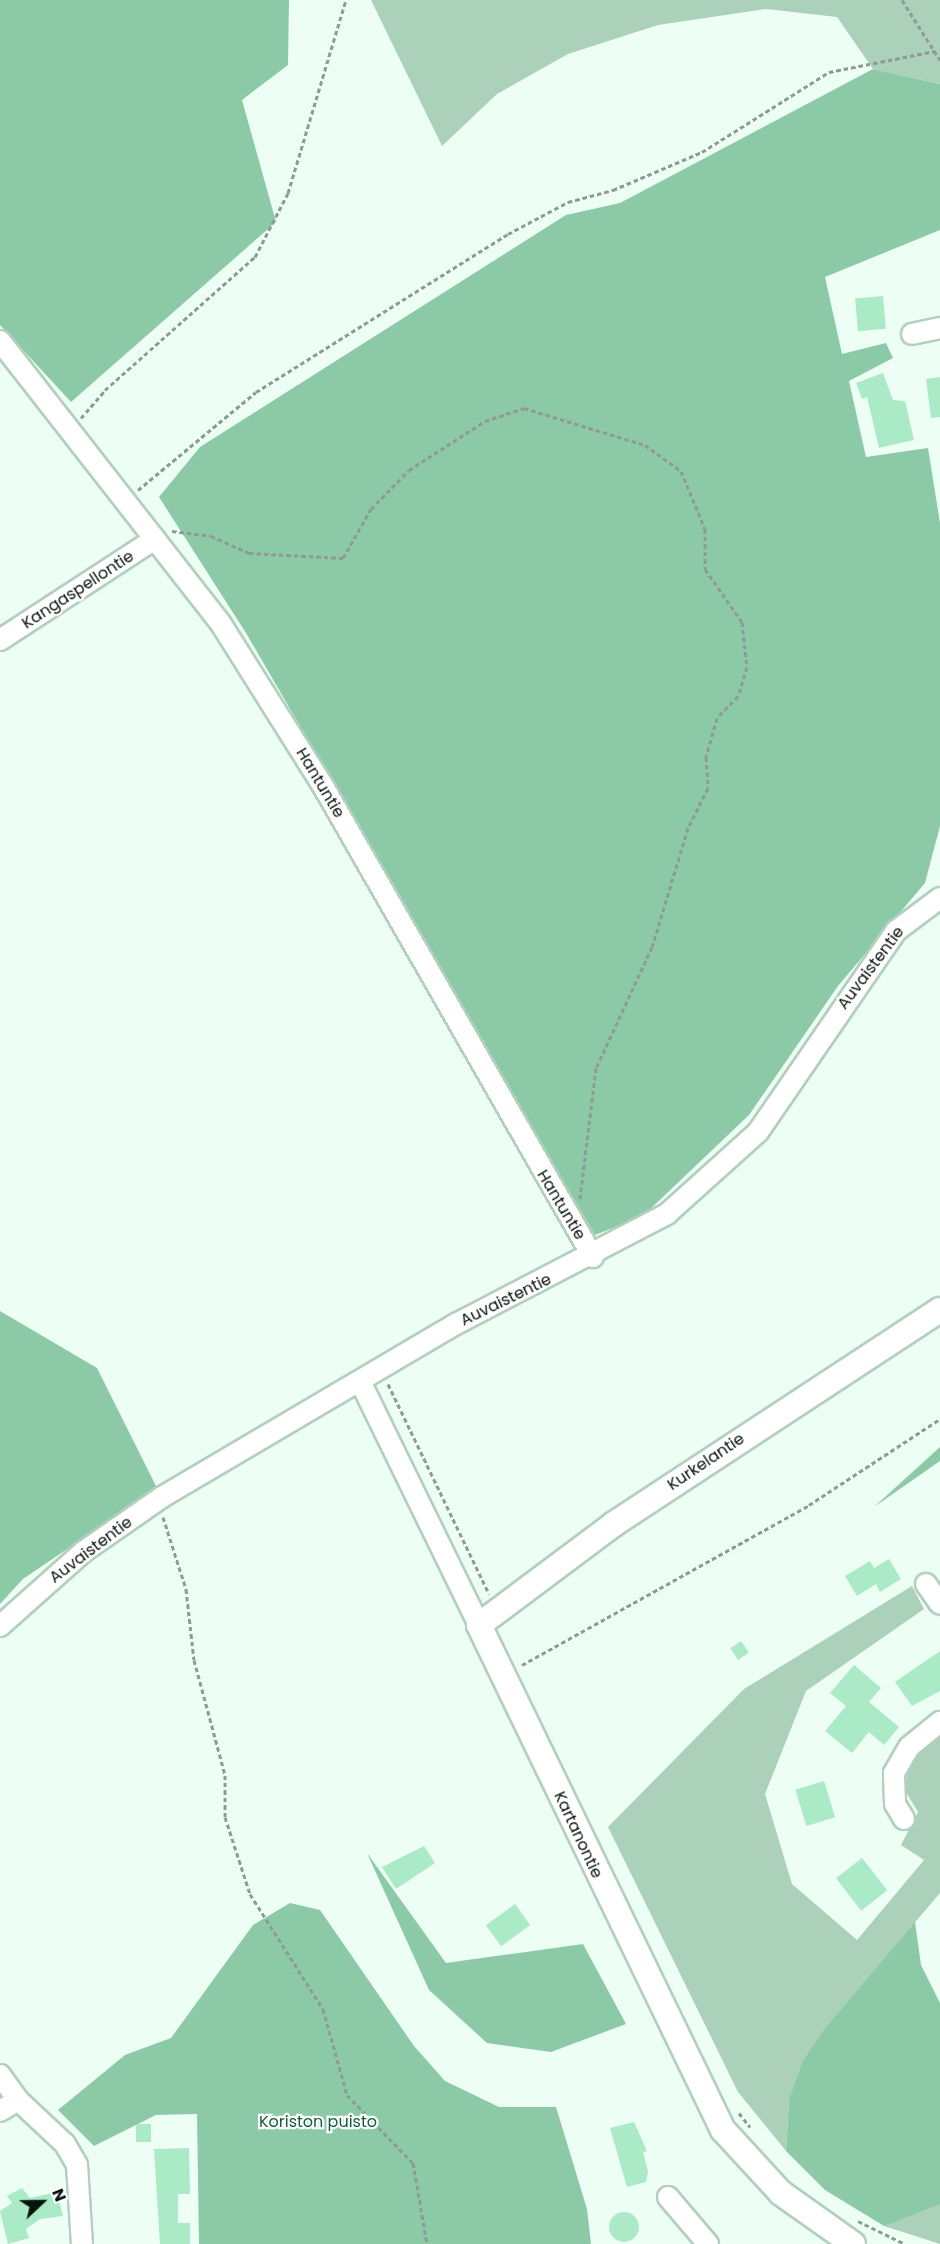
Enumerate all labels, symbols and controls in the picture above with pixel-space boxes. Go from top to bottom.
street label: Kangaspellontie [19,547,137,633]
street label: Hantuntie [292,745,348,821]
street label: Auvaistentie [834,923,908,1013]
street label: Hantuntie [533,1167,589,1243]
street label: Auvaistentie [457,1270,555,1330]
street label: Kurkelantie [664,1429,748,1495]
street label: Auvaistentie [46,1513,136,1587]
street label: Kartanontie [550,1789,606,1881]
park label: Koriston puisto [259,2112,377,2132]
north arrow [12,2172,72,2232]
text: N [46,2185,72,2205]

